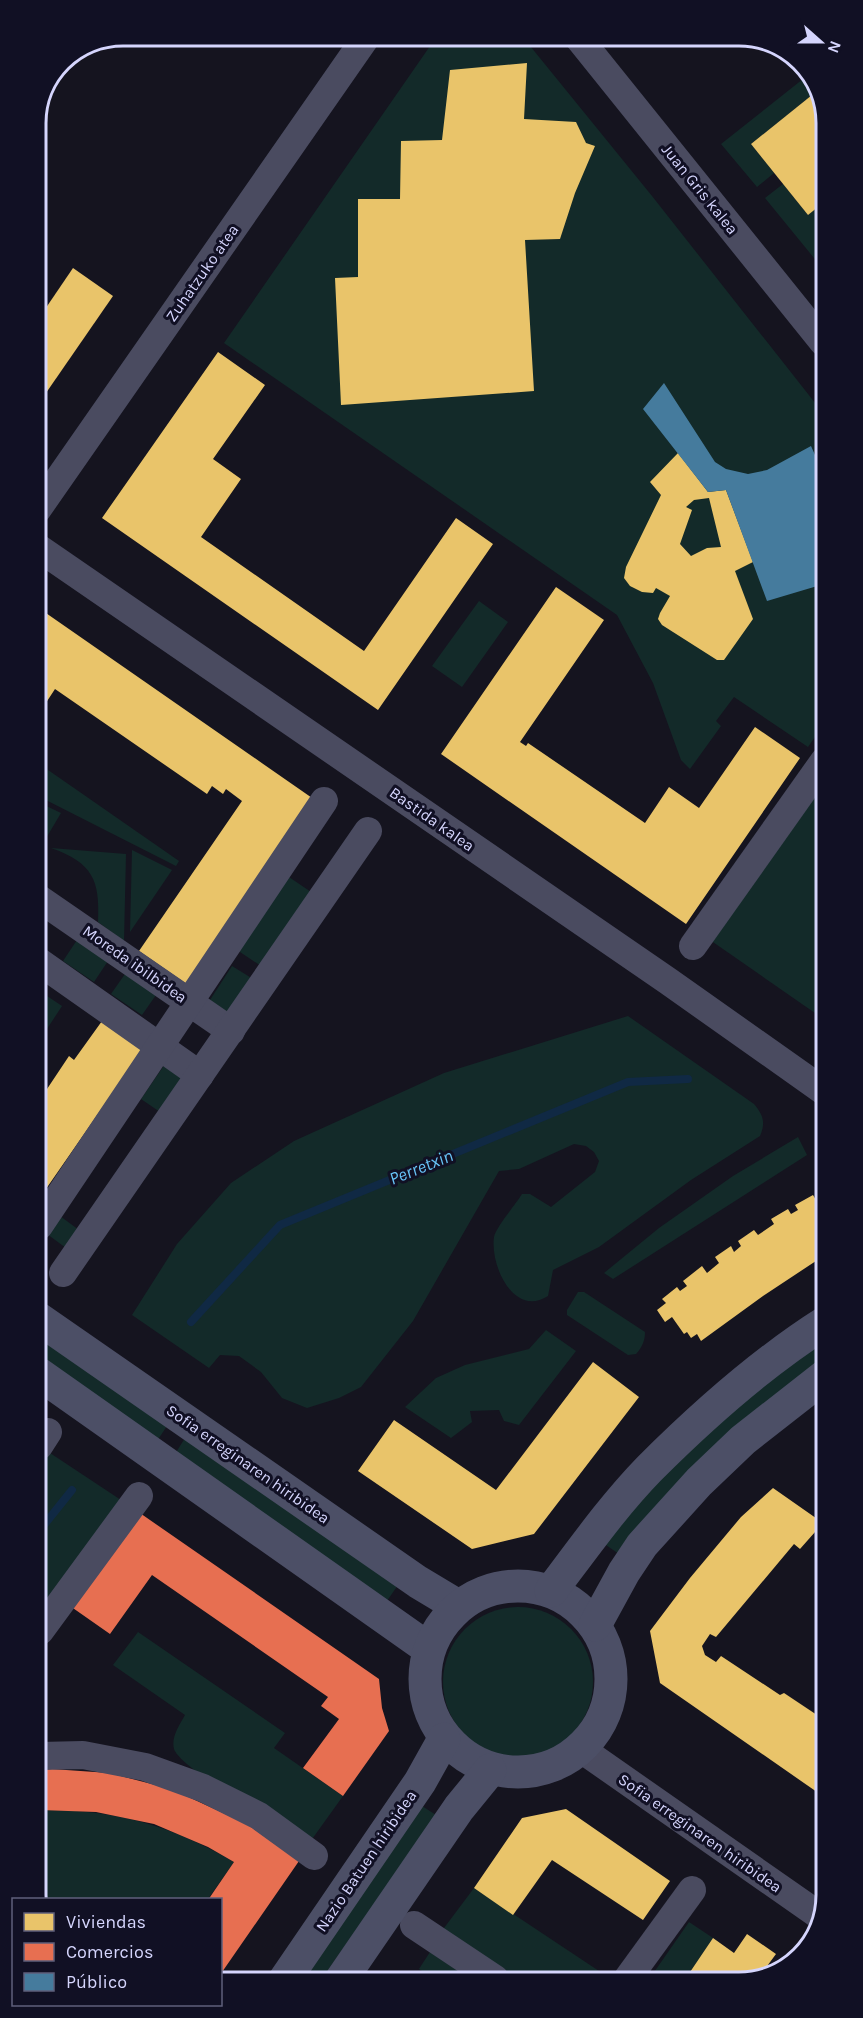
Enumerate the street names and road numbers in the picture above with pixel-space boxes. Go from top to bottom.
street label: Juan Gris kalea [658,140,742,238]
street label: Zuhatzuko atea [161,221,243,325]
street label: Bastida kalea [386,783,478,855]
street label: Moreda ibilbidea [79,921,191,1007]
street label: Sofia erreginaren hiribidea [163,1400,333,1528]
street label: Sofia erreginaren hiribidea [615,1769,785,1897]
street label: Nazio Batuen hiribidea [312,1787,420,1935]

